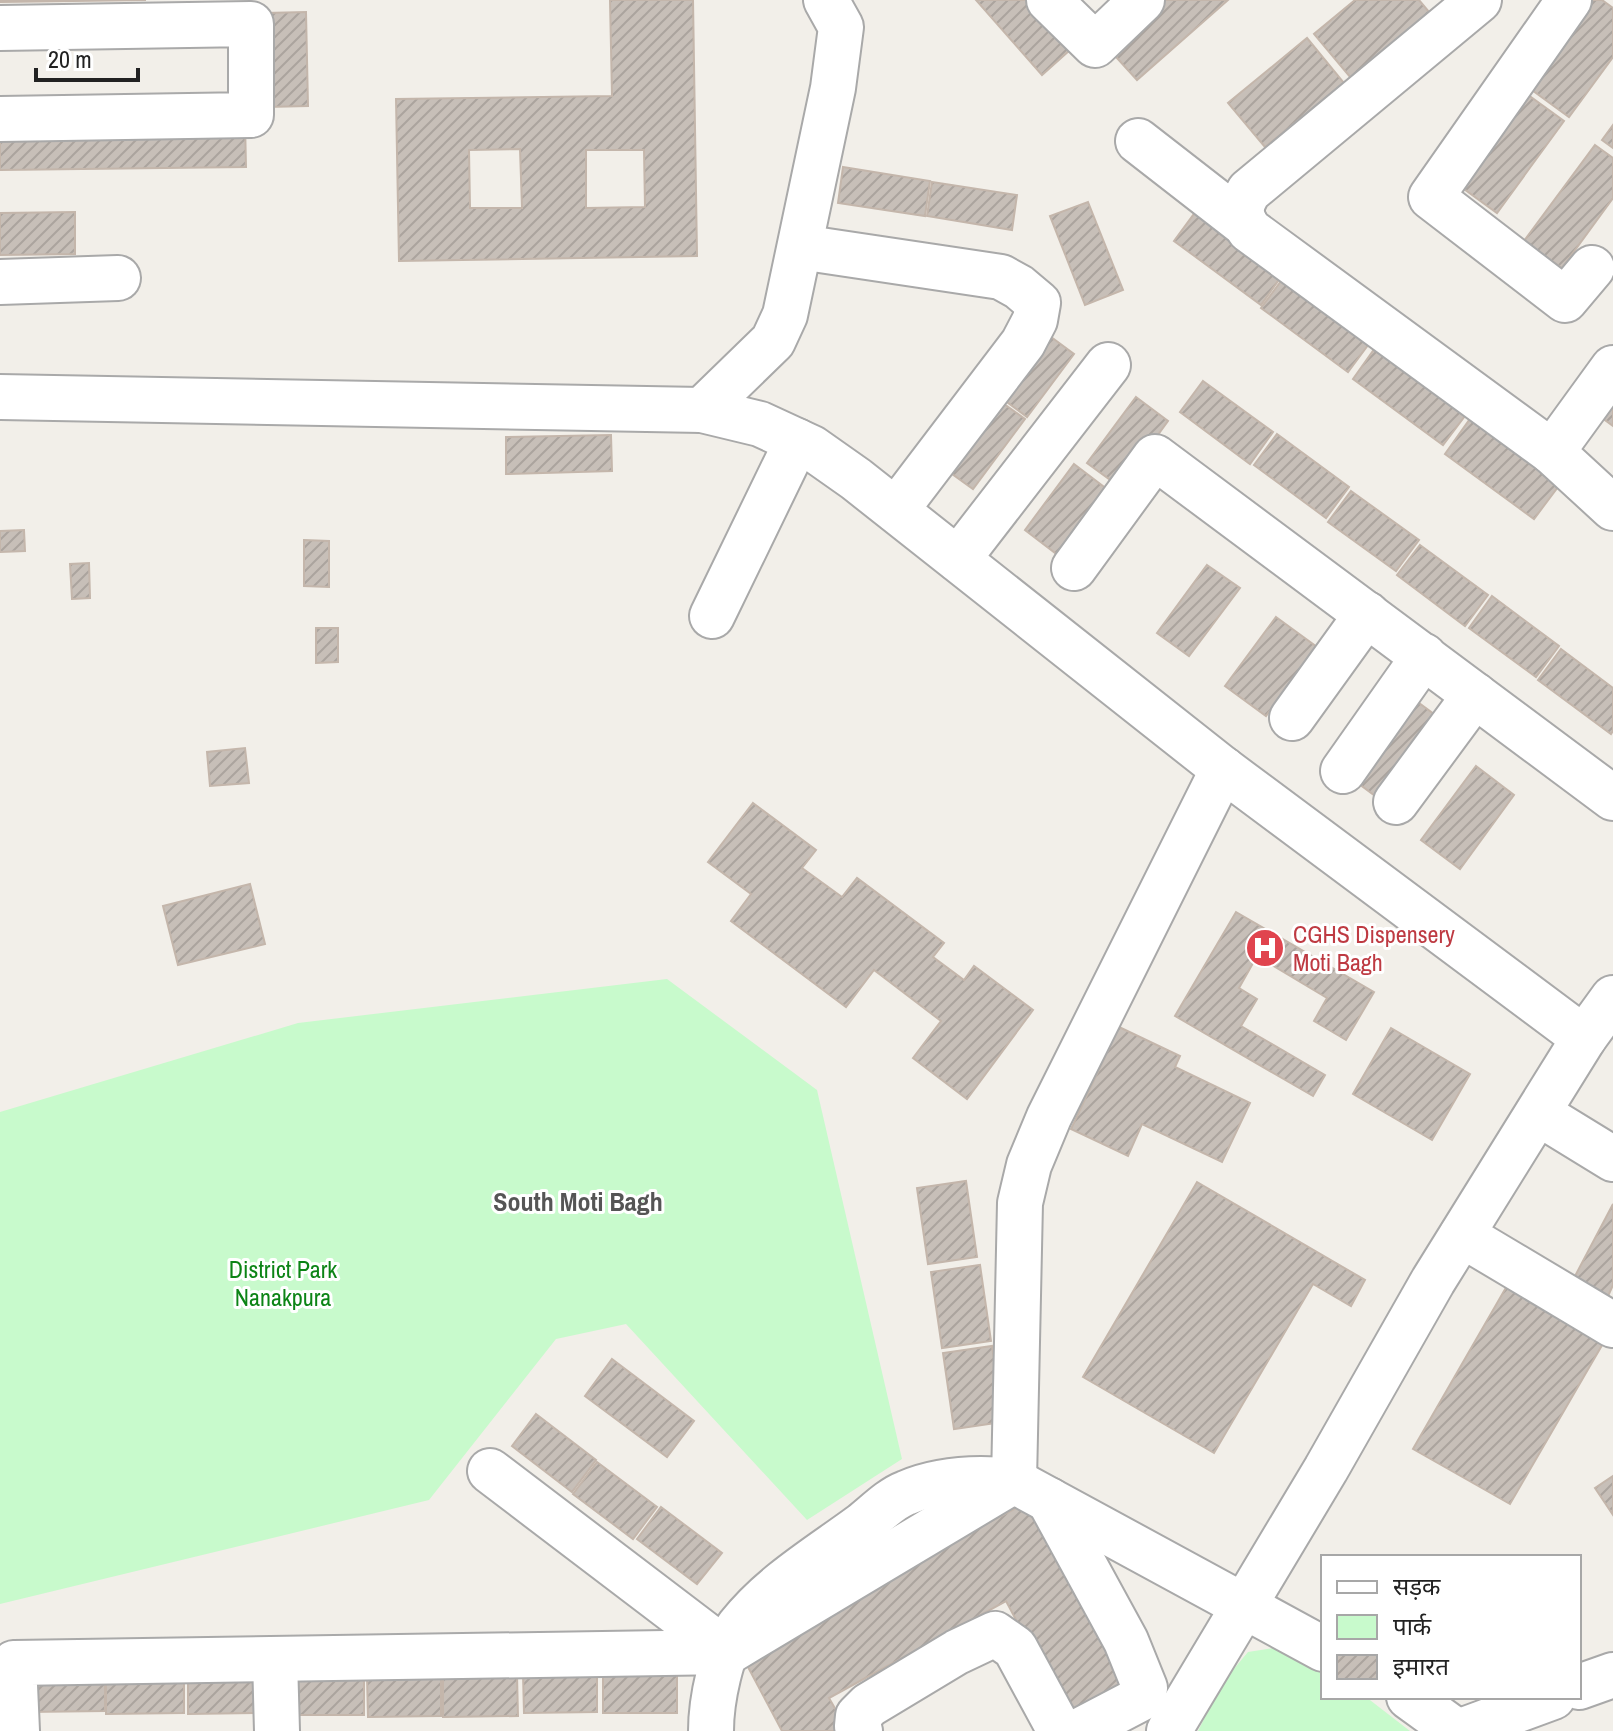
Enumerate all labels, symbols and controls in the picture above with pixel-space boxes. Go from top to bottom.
scale bar [36,32,138,82]
text: 20 m [48,43,92,75]
place label: CGHS Dispensery Moti Bagh [1293,918,1455,978]
hospital icon: CGHS Dispensery Moti Bagh [1244,927,1286,969]
district label: South Moti Bagh [493,1184,663,1219]
park label: District Park Nanakpura [229,1253,337,1313]
legend [1321,1555,1581,1699]
text: सड़क [1393,1570,1441,1602]
text: पार्क [1393,1610,1432,1642]
text: इमारत [1393,1650,1450,1682]

